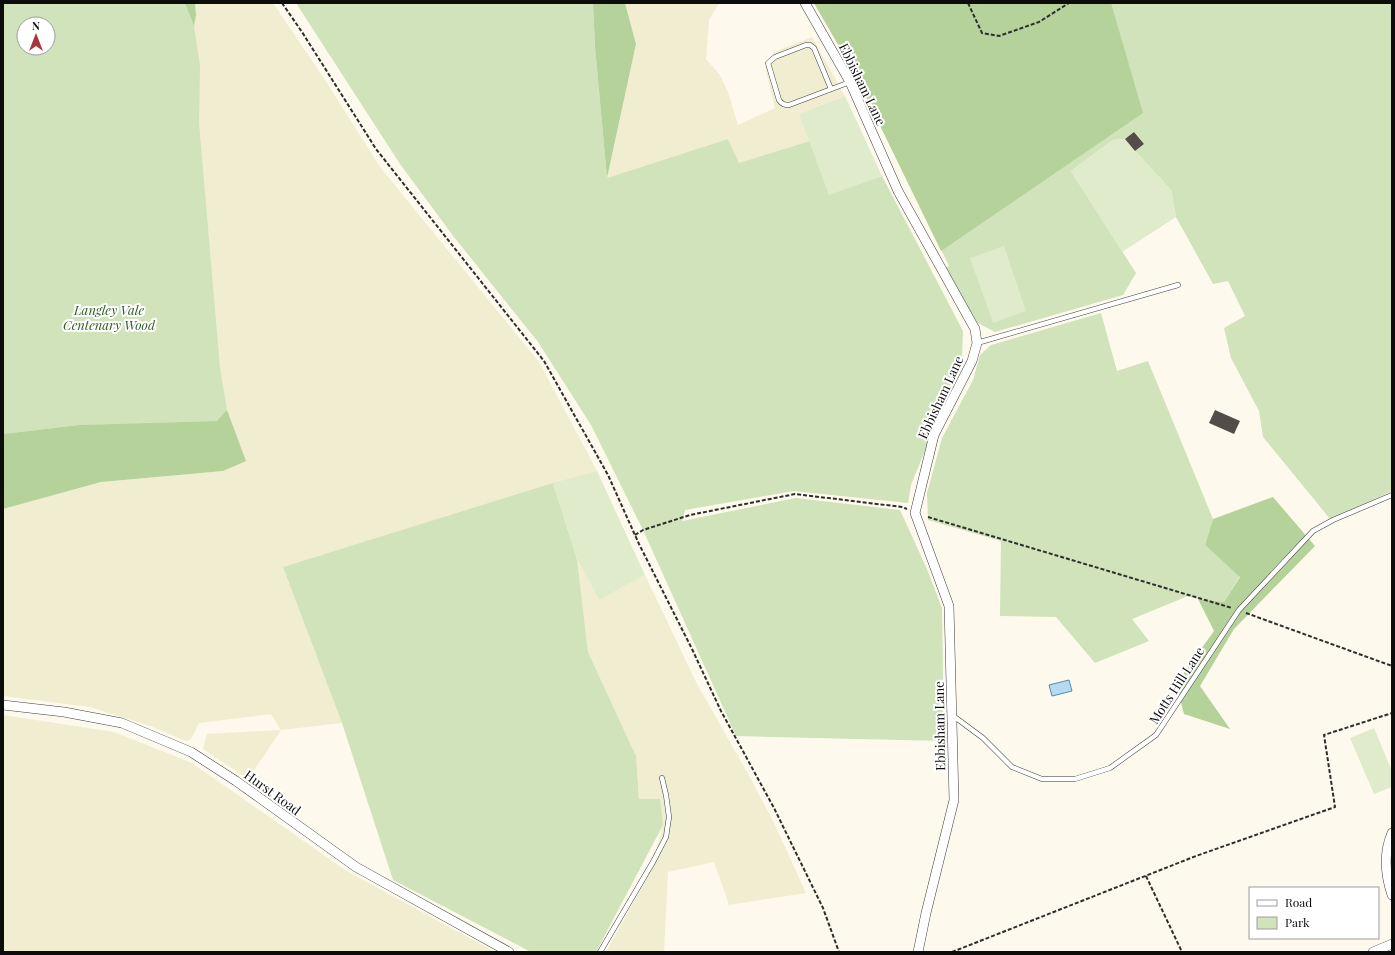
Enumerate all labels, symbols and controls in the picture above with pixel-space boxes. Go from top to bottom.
north arrow [16,16,56,56]
text: N [32,18,40,33]
street label: Ebbisham Lane [836,40,890,128]
park label: Langley Vale Centenary Wood [63,301,156,333]
street label: Ebbisham Lane [913,352,967,441]
street label: Motts Hill Lane [1145,643,1208,727]
street label: Ebbisham Lane [930,681,948,771]
street label: Hurst Road [241,766,305,819]
legend [1249,887,1379,939]
text: Road [1285,894,1312,910]
text: Park [1285,914,1310,930]

